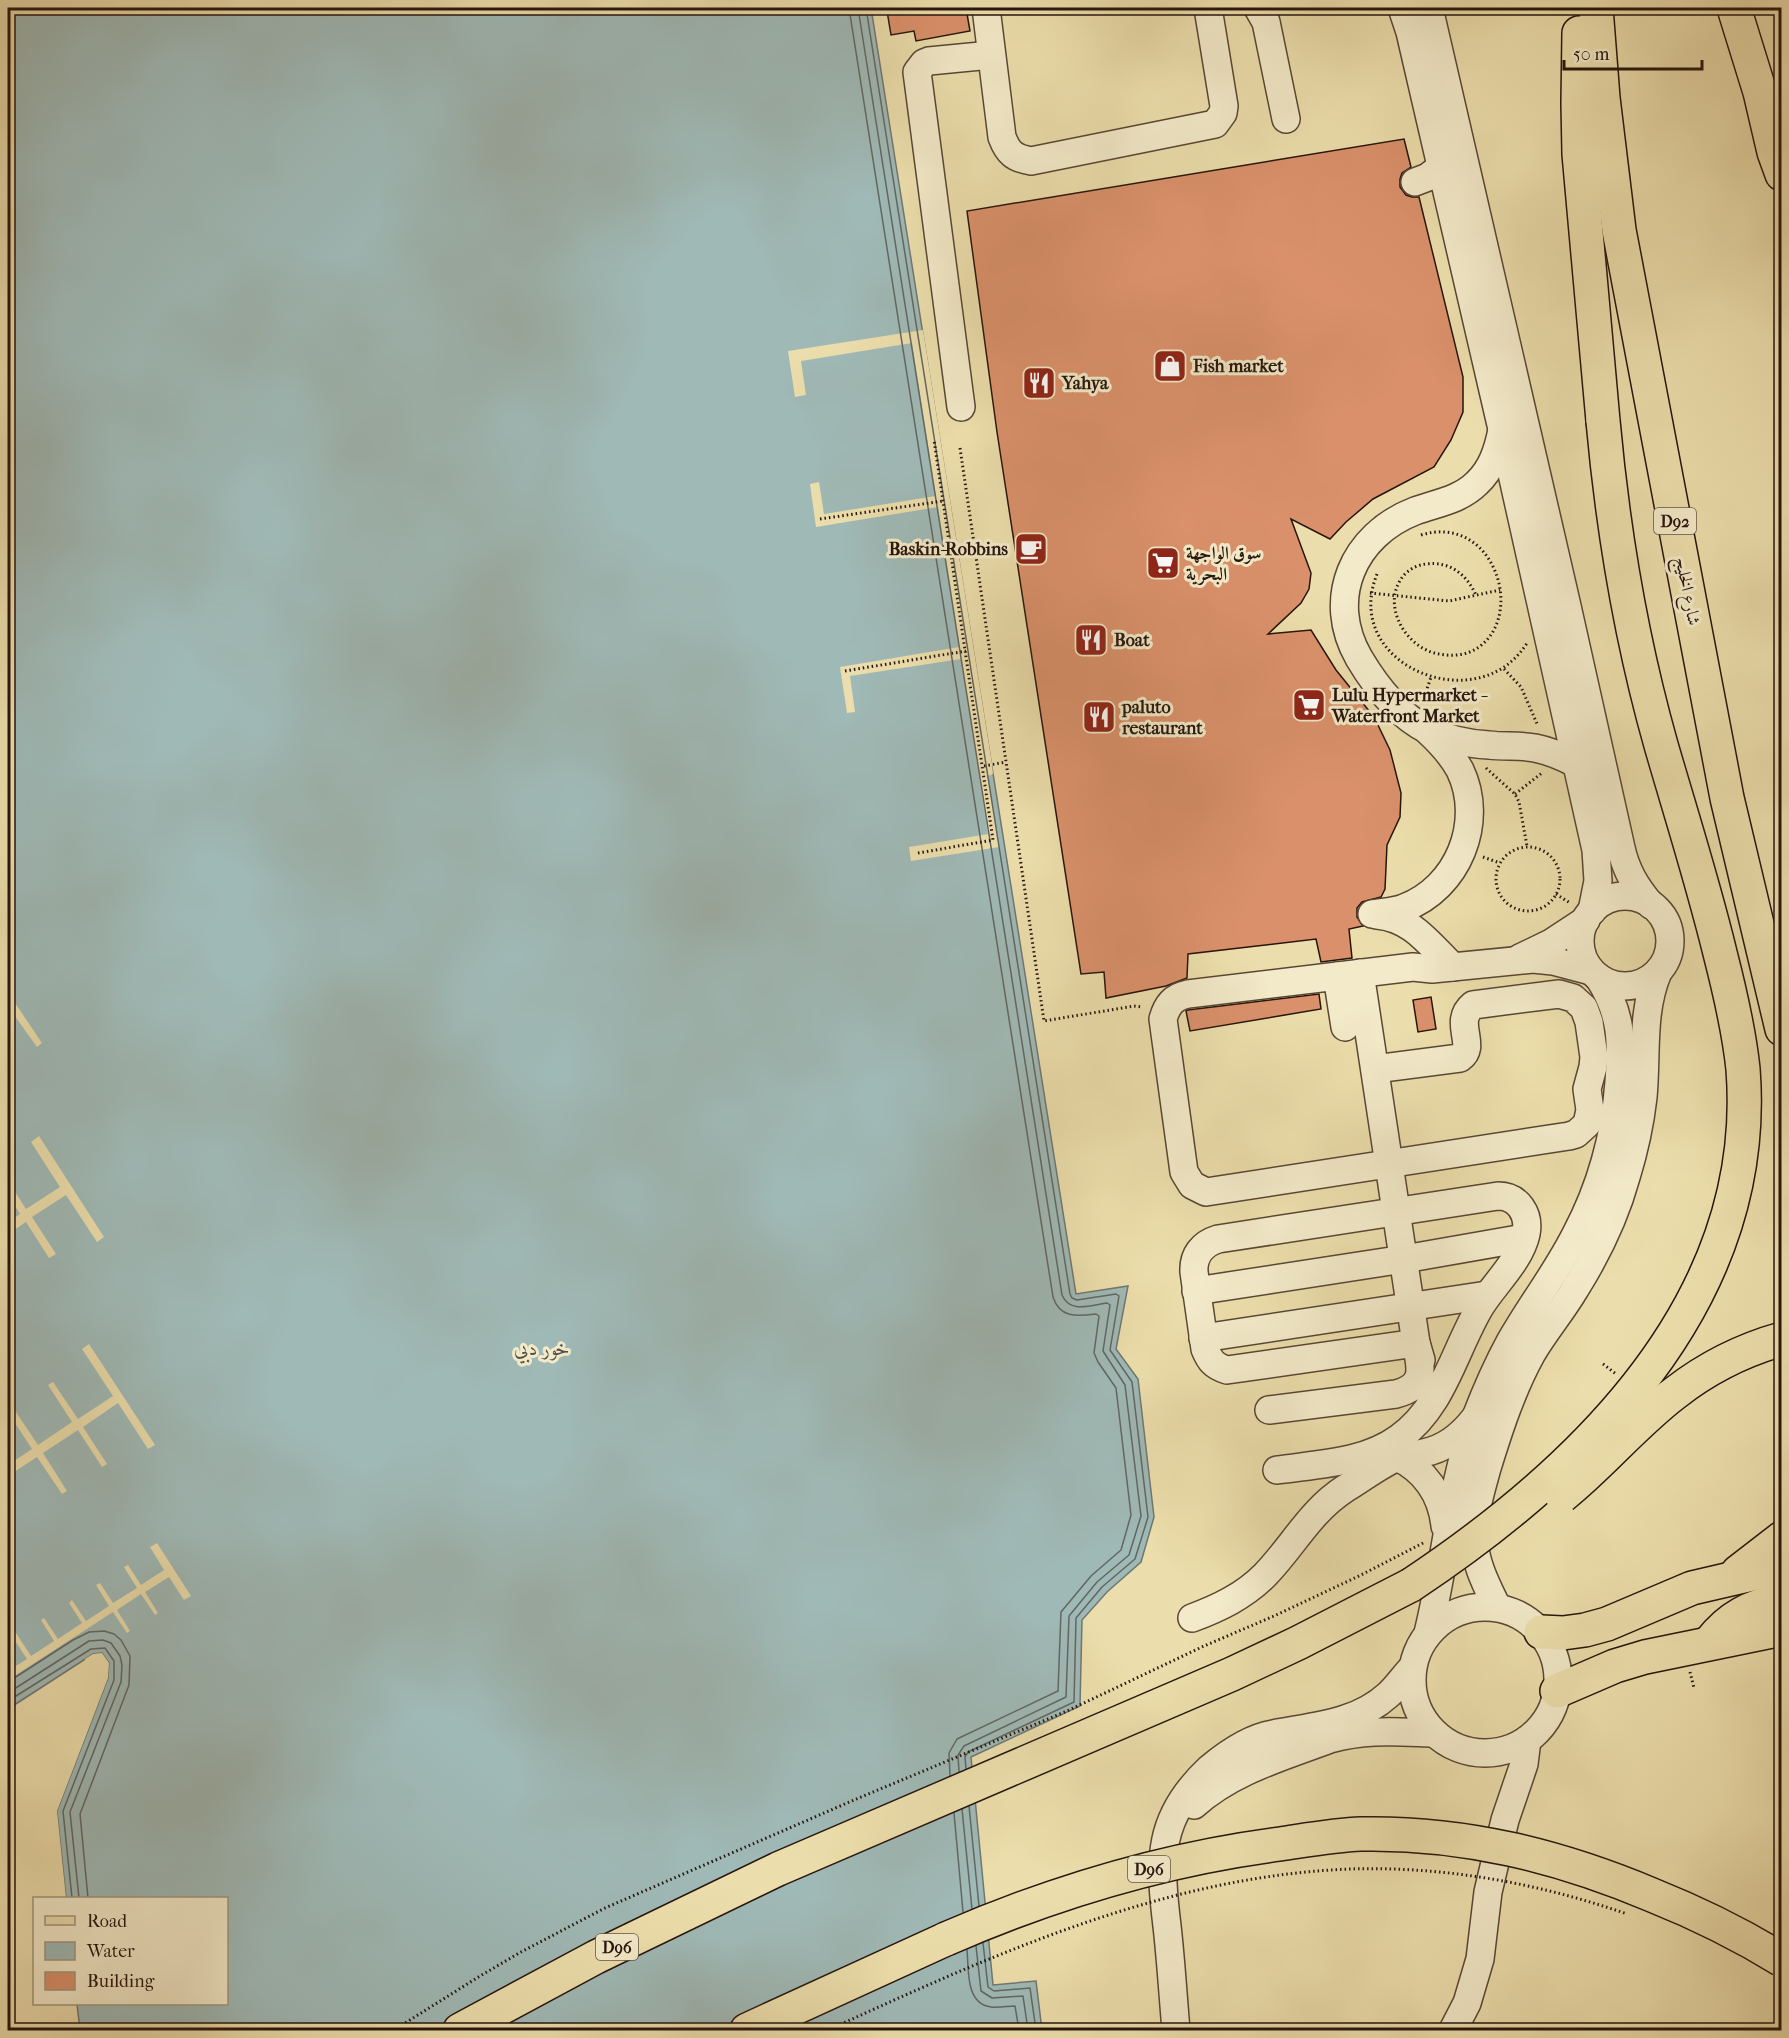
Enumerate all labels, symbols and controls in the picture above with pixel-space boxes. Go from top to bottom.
scale bar [1564,33,1702,71]
text: 50 m [1573,44,1610,65]
shop icon: Fish market [1152,348,1188,384]
place label: Fish market [1192,356,1284,377]
restaurant icon: Yahya [1021,365,1057,401]
place label: Yahya [1061,373,1109,394]
road number: D92 [1654,508,1696,534]
cafe icon: Baskin-Robbins [1013,531,1049,567]
place label: Baskin-Robbins [889,539,1008,560]
place label: سوق الواجهة البحرية [1186,543,1261,586]
supermarket icon: سوق الواجهة البحرية [1145,545,1181,581]
street label: شارع الخليج [1666,555,1704,628]
restaurant icon: Boat [1073,622,1109,658]
place label: Boat [1114,630,1150,651]
place label: Lulu Hypermarket - Waterfront Market [1331,685,1489,727]
supermarket icon: Lulu Hypermarket - Waterfront Market [1291,687,1327,723]
place label: paluto restaurant [1121,697,1203,739]
restaurant icon: paluto restaurant [1081,699,1117,735]
water label: خور دبي [514,1337,570,1364]
road number: D96 [1128,1856,1170,1882]
legend [33,1897,228,2005]
text: Road [87,1911,127,1932]
road number: D96 [596,1934,638,1960]
text: Water [86,1941,135,1962]
text: Building [87,1971,155,1992]

